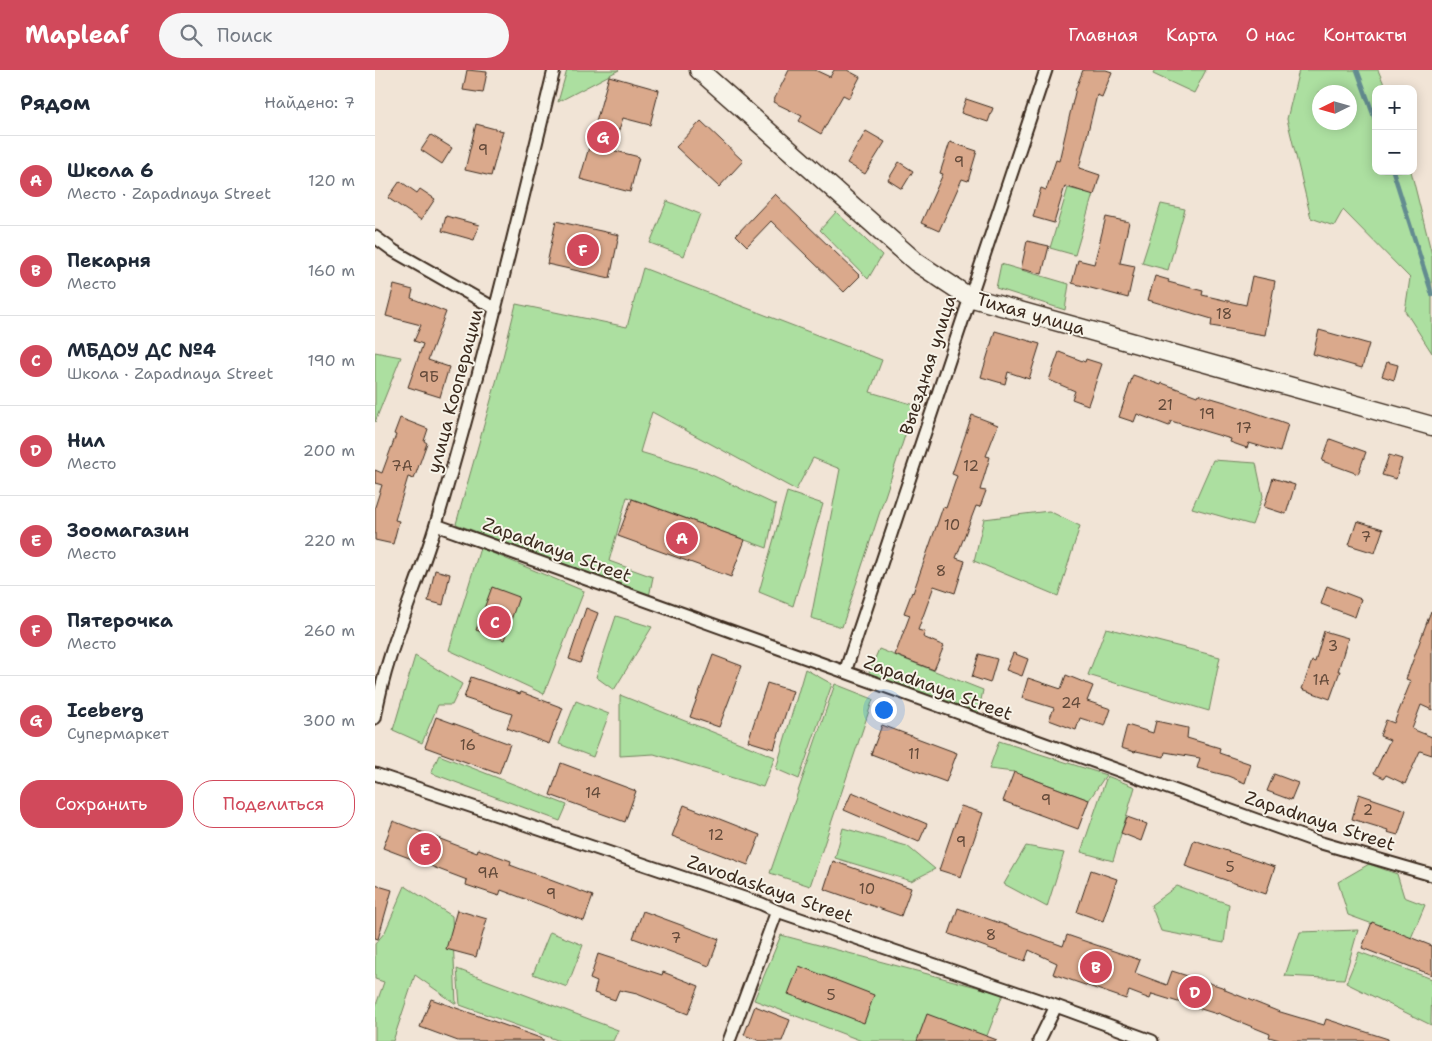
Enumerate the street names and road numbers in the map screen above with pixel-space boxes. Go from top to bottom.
street label: Тихая улица [974,287,1088,341]
street label: Выездная улица [894,292,962,438]
street label: улица Кооперации [422,306,489,476]
street label: Zapadnaya Street [479,512,635,588]
street label: Zapadnaya Street [860,650,1016,726]
street label: Zapadnaya Street [1242,785,1398,857]
street label: Zavodaskaya Street [684,849,856,929]

